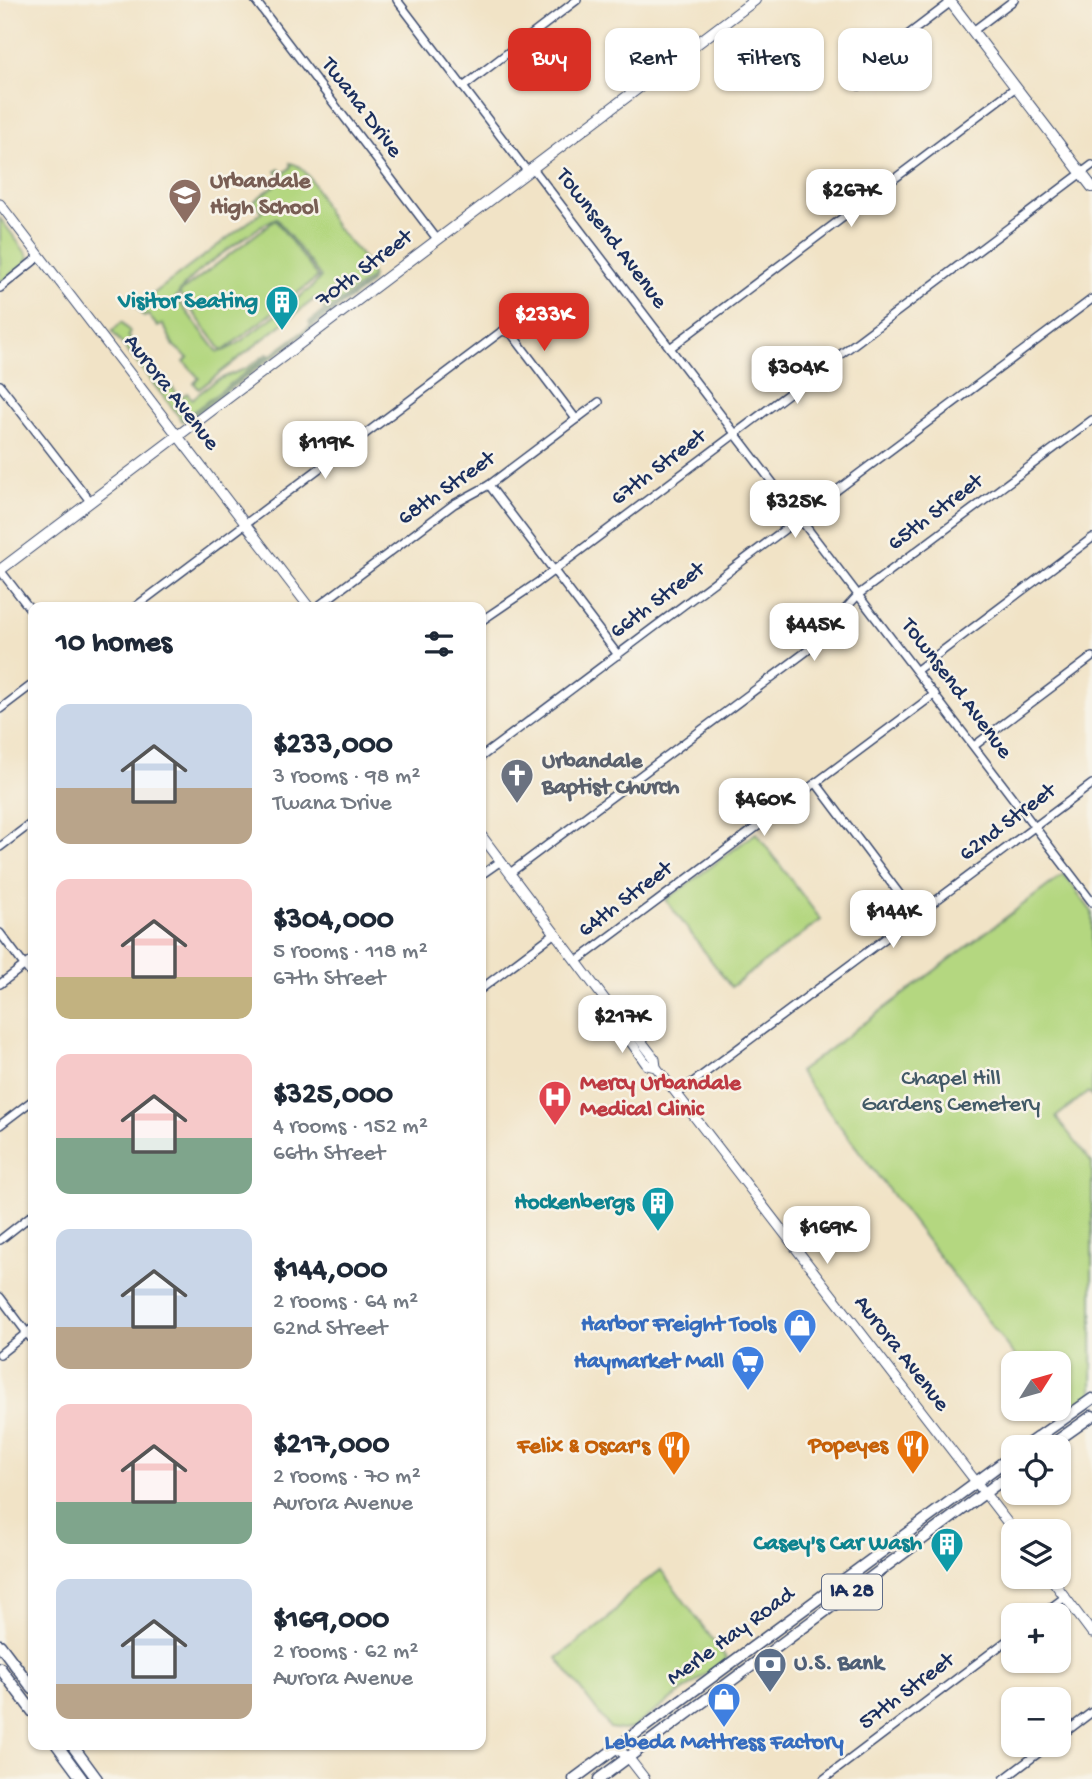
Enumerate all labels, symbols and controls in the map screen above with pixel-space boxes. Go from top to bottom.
chip: Buy [508,28,591,91]
chip: Rent [605,28,700,91]
chip: Filters [714,28,824,91]
chip: New [838,28,932,91]
street label: Twana Drive [313,51,408,164]
street label: Townsend Avenue [548,162,673,315]
place label: Urbandale High School [210,169,319,222]
pin: $267K [802,170,900,229]
school or university icon: Urbandale High School [166,176,204,225]
text: $267K [822,178,880,205]
street label: 70th Street [311,223,420,315]
building icon: Visitor Seating [263,283,301,332]
place label: Visitor Seating [117,289,258,316]
pin: $233K [495,294,593,353]
text: $233K [515,302,573,329]
street label: Aurora Avenue [117,330,225,457]
pin: $304K [748,346,846,406]
text: $304K [768,355,826,382]
pin: $119K [276,421,374,481]
street label: 67th Street [606,423,713,513]
text: $119K [298,430,352,457]
street label: 68th Street [393,445,502,532]
street label: 65th Street [883,467,990,558]
pin: $325K [746,480,844,540]
text: $325K [766,489,824,516]
street label: 66th Street [605,556,712,645]
pin: $445K [765,604,863,663]
text: $445K [786,612,842,639]
street label: Townsend Avenue [893,612,1018,765]
icon: filters [420,625,458,663]
text: 10 homes [56,627,172,662]
text: $233,000 [273,729,393,764]
icon: home [112,732,196,816]
place label: Urbandale Baptist Church [541,749,680,802]
church icon: Urbandale Baptist Church [498,756,536,805]
text: 3 rooms · 98 m² [273,764,420,791]
street label: 62nd Street [954,777,1063,868]
pin: $460K [715,778,813,838]
text: $460K [735,787,793,814]
text: Twana Drive [273,791,392,818]
street label: 64th Street [574,855,680,944]
pin: $144K [844,890,942,950]
text: $144K [866,899,920,926]
text: $304,000 [273,904,394,939]
icon: home [112,907,196,991]
text: 5 rooms · 118 m² [273,939,428,966]
text: 67th Street [273,966,385,993]
pin: $217K [573,996,671,1055]
text: $217K [594,1004,650,1031]
park label: Chapel Hill Gardens Cemetery [862,1066,1040,1119]
place label: Mercy Urbandale Medical Clinic [580,1071,742,1124]
hospital icon: Mercy Urbandale Medical Clinic [536,1078,574,1127]
text: $325,000 [273,1079,393,1114]
icon: home [112,1082,196,1166]
text: 4 rooms · 152 m² [273,1114,428,1141]
text: 66th Street [273,1141,385,1168]
building icon: Hockenbergs [639,1184,677,1233]
place label: Hockenbergs [514,1190,636,1217]
pin: $169K [778,1206,876,1266]
text: $169K [799,1215,855,1242]
text: $144,000 [273,1254,388,1289]
icon: home [112,1257,196,1341]
text: 2 rooms · 64 m² [273,1289,418,1316]
street label: Aurora Avenue [847,1291,955,1418]
shop icon: Harbor Freight Tools [781,1306,819,1355]
place label: Harbor Freight Tools [581,1312,778,1339]
text: 62nd Street [273,1316,387,1343]
supermarket icon: Haymarket Mall [729,1343,767,1392]
place label: Haymarket Mall [574,1349,724,1376]
north arrow [1001,1351,1071,1421]
map controls [1001,1351,1071,1757]
restaurant icon: Popeyes [894,1427,932,1476]
restaurant icon: Felix & Oscar's [655,1428,693,1477]
text: $217,000 [273,1429,389,1464]
icon: home [112,1432,196,1516]
place label: Popeyes [807,1433,890,1460]
place label: Felix & Oscar's [516,1434,652,1461]
button: locate [1001,1435,1071,1505]
text: 2 rooms · 70 m² [273,1464,421,1491]
text: Aurora Avenue [273,1491,413,1518]
button: layers [1001,1519,1071,1589]
building icon: Casey's Car Wash [928,1525,966,1574]
place label: Casey's Car Wash [753,1531,923,1558]
road number: IA 28 [822,1574,882,1610]
street label: Merle Hay Road [662,1581,801,1692]
button: + [1001,1603,1071,1673]
text: $169,000 [273,1604,389,1639]
icon: home [112,1607,196,1691]
text: 2 rooms · 62 m² [273,1639,418,1666]
bank icon: U.S. Bank [751,1645,789,1694]
street label: 57th Street [854,1646,961,1737]
place label: U.S. Bank [794,1651,886,1678]
text: Aurora Avenue [273,1666,413,1693]
shop icon: Lebeda Mattress Factory [705,1680,743,1729]
button: − [1001,1687,1071,1757]
place label: Lebeda Mattress Factory [604,1730,844,1757]

